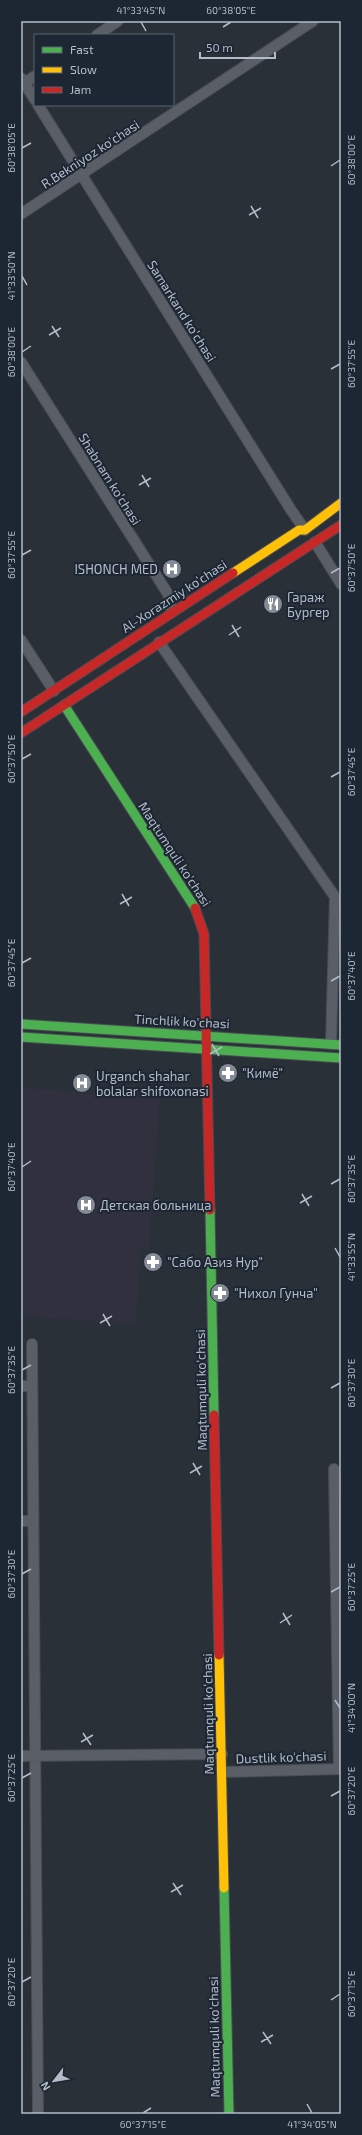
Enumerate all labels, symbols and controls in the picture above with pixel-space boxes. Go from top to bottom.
text: 41°33'45"N [117,4,165,16]
text: 60°38'05"E [206,4,256,16]
legend [34,34,174,106]
scale bar [200,34,275,60]
text: 50 m [206,40,233,54]
text: Fast [70,42,94,56]
text: Slow [70,62,97,76]
text: Jam [70,82,91,96]
street label: R.Bekniyoz ko'chasi [38,116,142,192]
text: 60°38'05"E [5,123,17,173]
text: 60°38'00"E [345,134,357,185]
text: 41°33'50"N [5,252,17,300]
street label: Samarkand ko’chasi [144,257,220,365]
text: 60°38'00"E [5,326,17,377]
text: 60°37'55"E [345,340,357,388]
street label: Shabnam ko’chasi [75,430,145,528]
text: 60°37'55"E [5,531,17,579]
text: 60°37'50"E [345,543,357,592]
street label: Al-Xorazmiy ko’chasi [118,556,230,636]
hospital icon: ISHONCH MED [161,558,183,580]
place label: ISHONCH MED [74,561,158,577]
place label: Гараж Бургер [287,589,330,620]
restaurant icon: Гараж Бургер [262,593,284,615]
text: 60°37'50"E [5,734,17,783]
text: 60°37'45"E [345,747,357,796]
street label: Maqtumquli ko'chasi [135,799,215,909]
text: 60°37'45"E [5,938,17,987]
text: 60°37'40"E [345,951,357,1001]
street label: Tinchlik ko'chasi [134,1011,230,1031]
pharmacy icon: "Кимё" [217,1062,239,1084]
place label: "Кимё" [242,1065,283,1081]
place label: Urganch shahar bolalar shifoxonasi [96,1068,209,1099]
hospital icon: Urganch shahar bolalar shifoxonasi [71,1072,93,1094]
text: 60°37'40"E [5,1142,17,1192]
text: 60°37'35"E [345,1155,357,1203]
hospital icon: Детская больница [75,1194,97,1216]
place label: Детская больница [100,1197,211,1213]
text: 41°33'55"N [345,1233,357,1281]
pharmacy icon: "Сабо Азиз Нур" [142,1251,164,1273]
place label: "Сабо Азиз Нур" [167,1254,263,1270]
pharmacy icon: "Нихол Гунча" [209,1282,231,1304]
place label: "Нихол Гунча" [234,1285,318,1301]
street label: Maqtumquli ko'chasi [192,1329,210,1451]
text: 60°37'35"E [5,1346,17,1394]
text: 60°37'30"E [345,1358,357,1407]
text: 60°37'30"E [5,1549,17,1598]
text: 60°37'25"E [345,1562,357,1611]
street label: Maqtumquli ko'chasi [199,1653,217,1775]
text: 41°34'00"N [345,1683,357,1733]
street label: Dustlik ko'chasi [235,1747,327,1767]
text: 60°37'25"E [5,1753,17,1802]
text: 60°37'20"E [345,1766,357,1815]
text: 60°37'20"E [5,1957,17,2006]
text: 60°37'15"E [345,1970,357,2017]
street label: Maqtumquli ko'chasi [205,1976,223,2098]
north arrow [34,2061,74,2101]
text: N [37,2080,53,2093]
text: 60°37'15"E [120,2118,167,2130]
text: 41°34'05"N [287,2118,337,2130]

